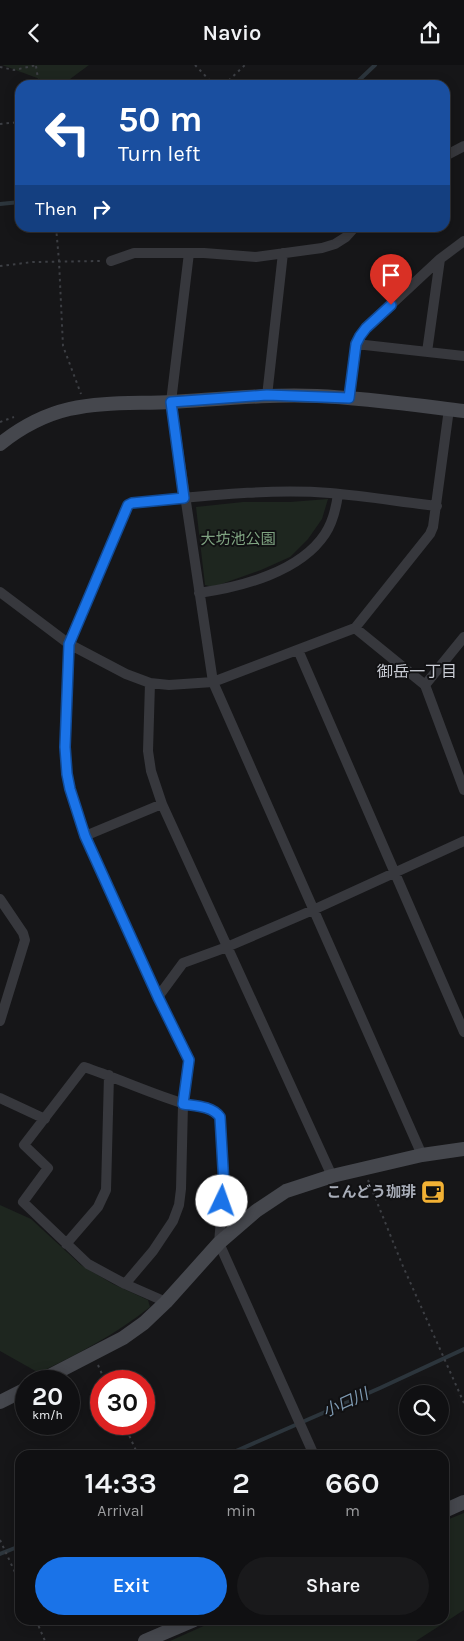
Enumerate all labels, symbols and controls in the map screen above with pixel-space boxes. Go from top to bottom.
icon: back [20,19,48,47]
icon: share [416,19,444,47]
text: Navio [203,20,261,46]
text: 50 m [118,99,203,140]
icon: left [35,100,100,165]
text: Turn left [118,141,201,167]
icon: right [87,195,115,223]
text: Then [35,198,77,220]
pin [370,254,412,305]
icon: arrive [377,261,405,289]
park label: 大坊池公園 [200,530,276,548]
district label: 御岳一丁目 [377,662,457,681]
position arrow [195,1174,247,1226]
cafe icon: こんどう珈琲 [420,1179,446,1205]
place label: こんどう珈琲 [326,1183,416,1201]
speed limit sign: 30 [90,1370,155,1435]
text: 20 [32,1382,63,1411]
water label: 小口川 [319,1383,373,1421]
map controls [399,1385,449,1435]
button: search [399,1385,449,1435]
text: km/h [32,1408,63,1422]
text: 14:33 [84,1465,157,1501]
text: 2 [232,1465,250,1501]
text: 660 [325,1465,380,1501]
text: Arrival [97,1501,144,1520]
text: min [226,1501,256,1520]
text: m [345,1501,360,1520]
button: Exit [35,1557,227,1615]
button: Share [237,1557,429,1615]

